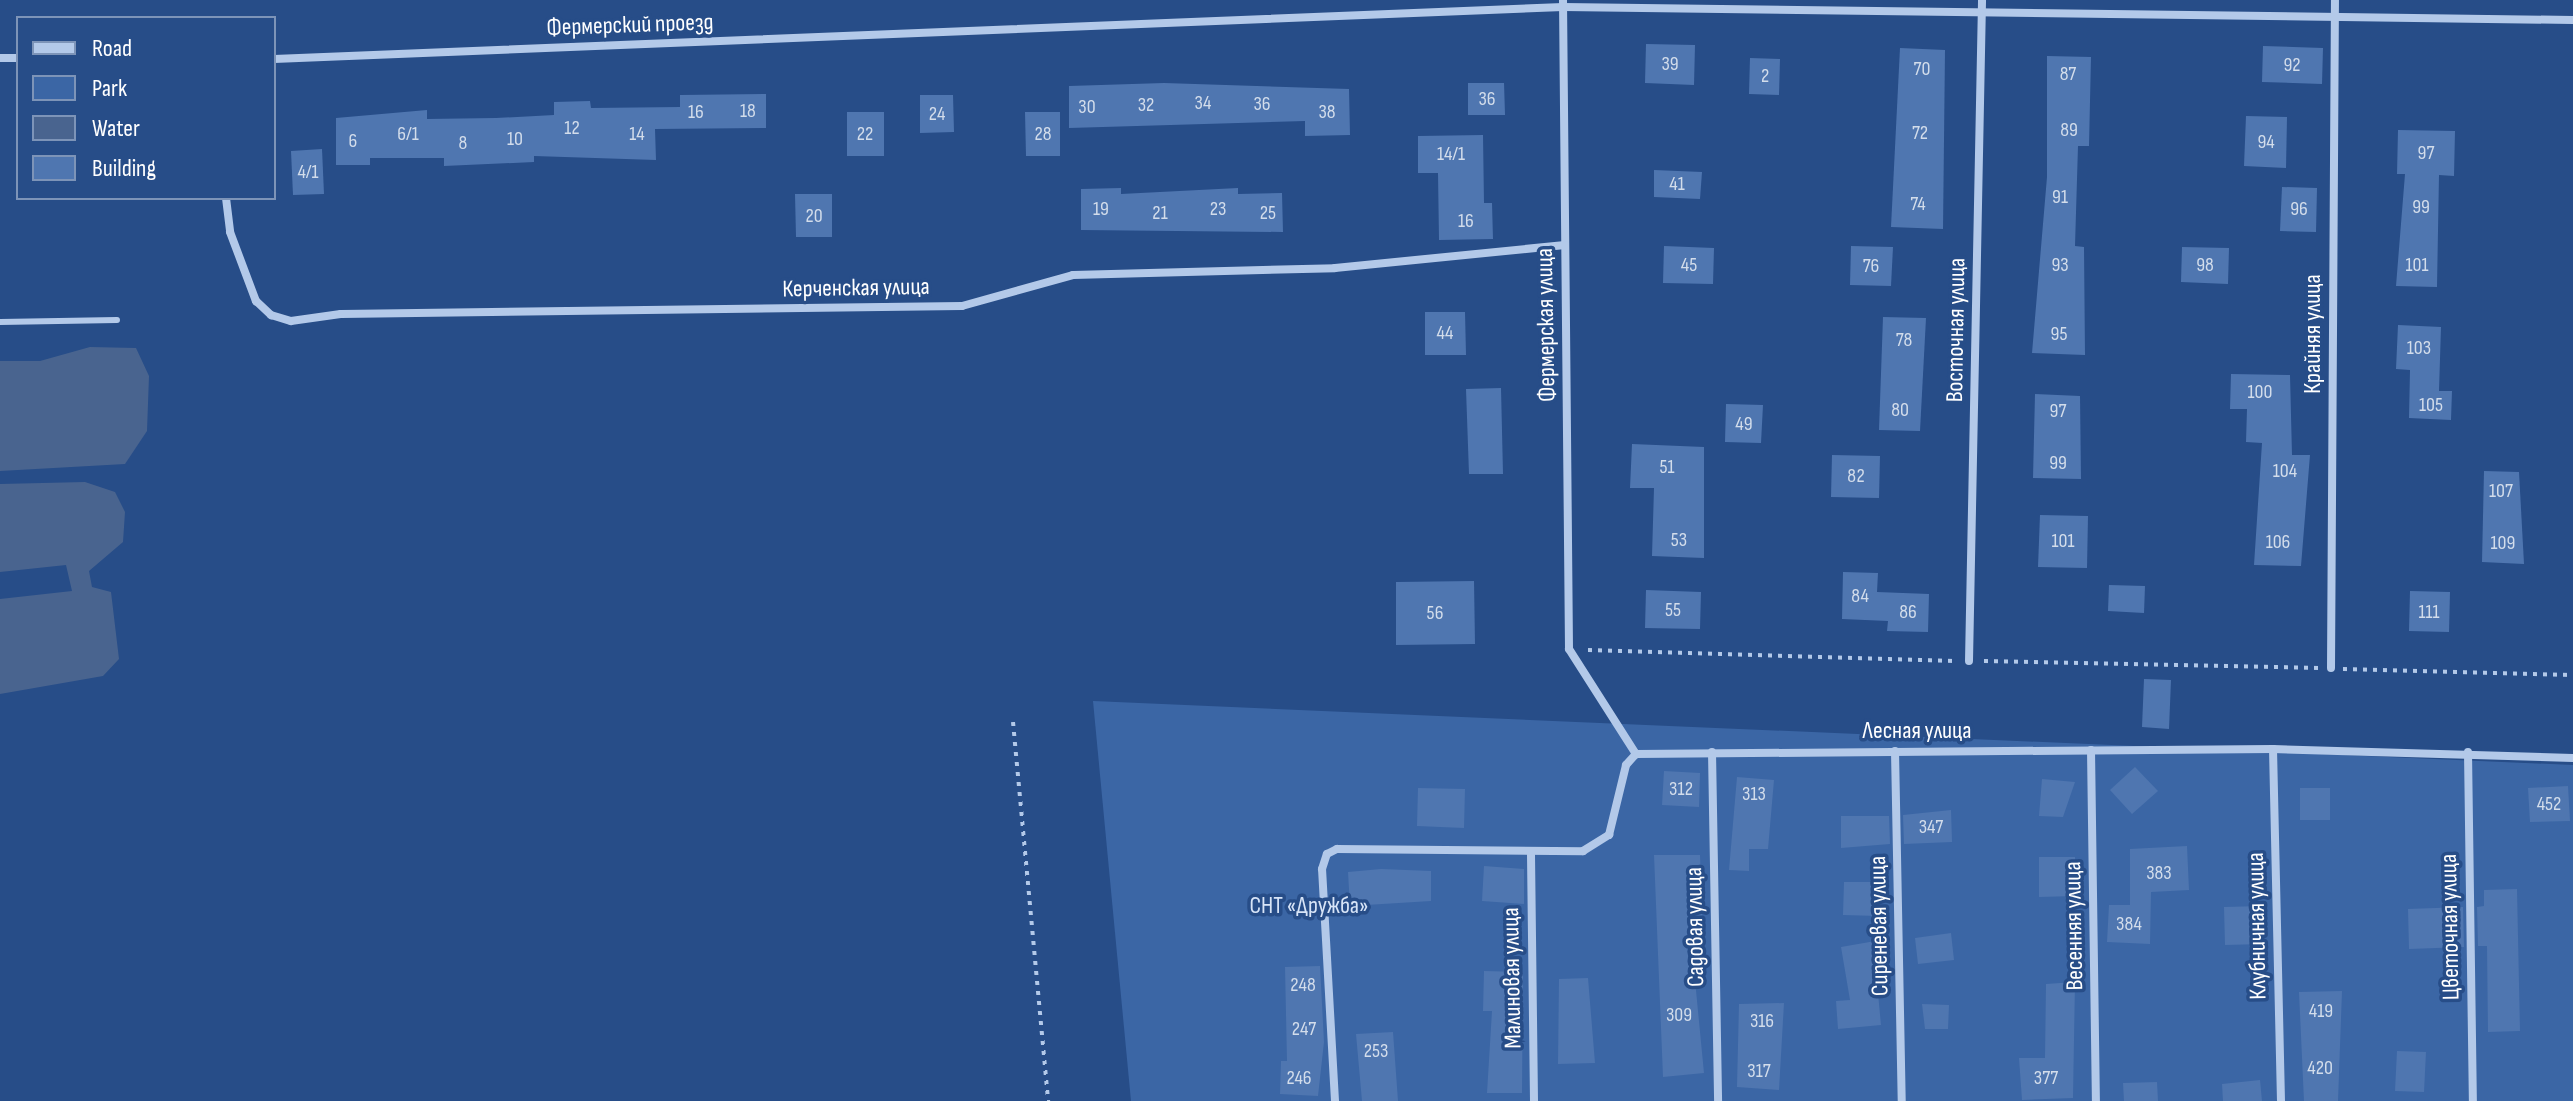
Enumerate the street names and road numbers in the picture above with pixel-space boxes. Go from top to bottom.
street label: Фермерский проезд [546,8,714,42]
street label: Фермерская улица [1530,248,1562,402]
street label: Восточная улица [1940,258,1972,402]
street label: Керченская улица [782,272,930,304]
street label: Крайняя улица [2299,274,2327,394]
street label: Лесная улица [1863,717,1971,745]
street label: Клубничная улица [2241,852,2273,1000]
street label: Цветочная улица [2434,854,2466,1000]
street label: Сиреневая улица [1863,856,1895,996]
street label: Весенняя улица [2058,861,2090,991]
street label: Садовая улица [1680,867,1710,987]
street label: Малиновая улица [1496,907,1528,1049]

